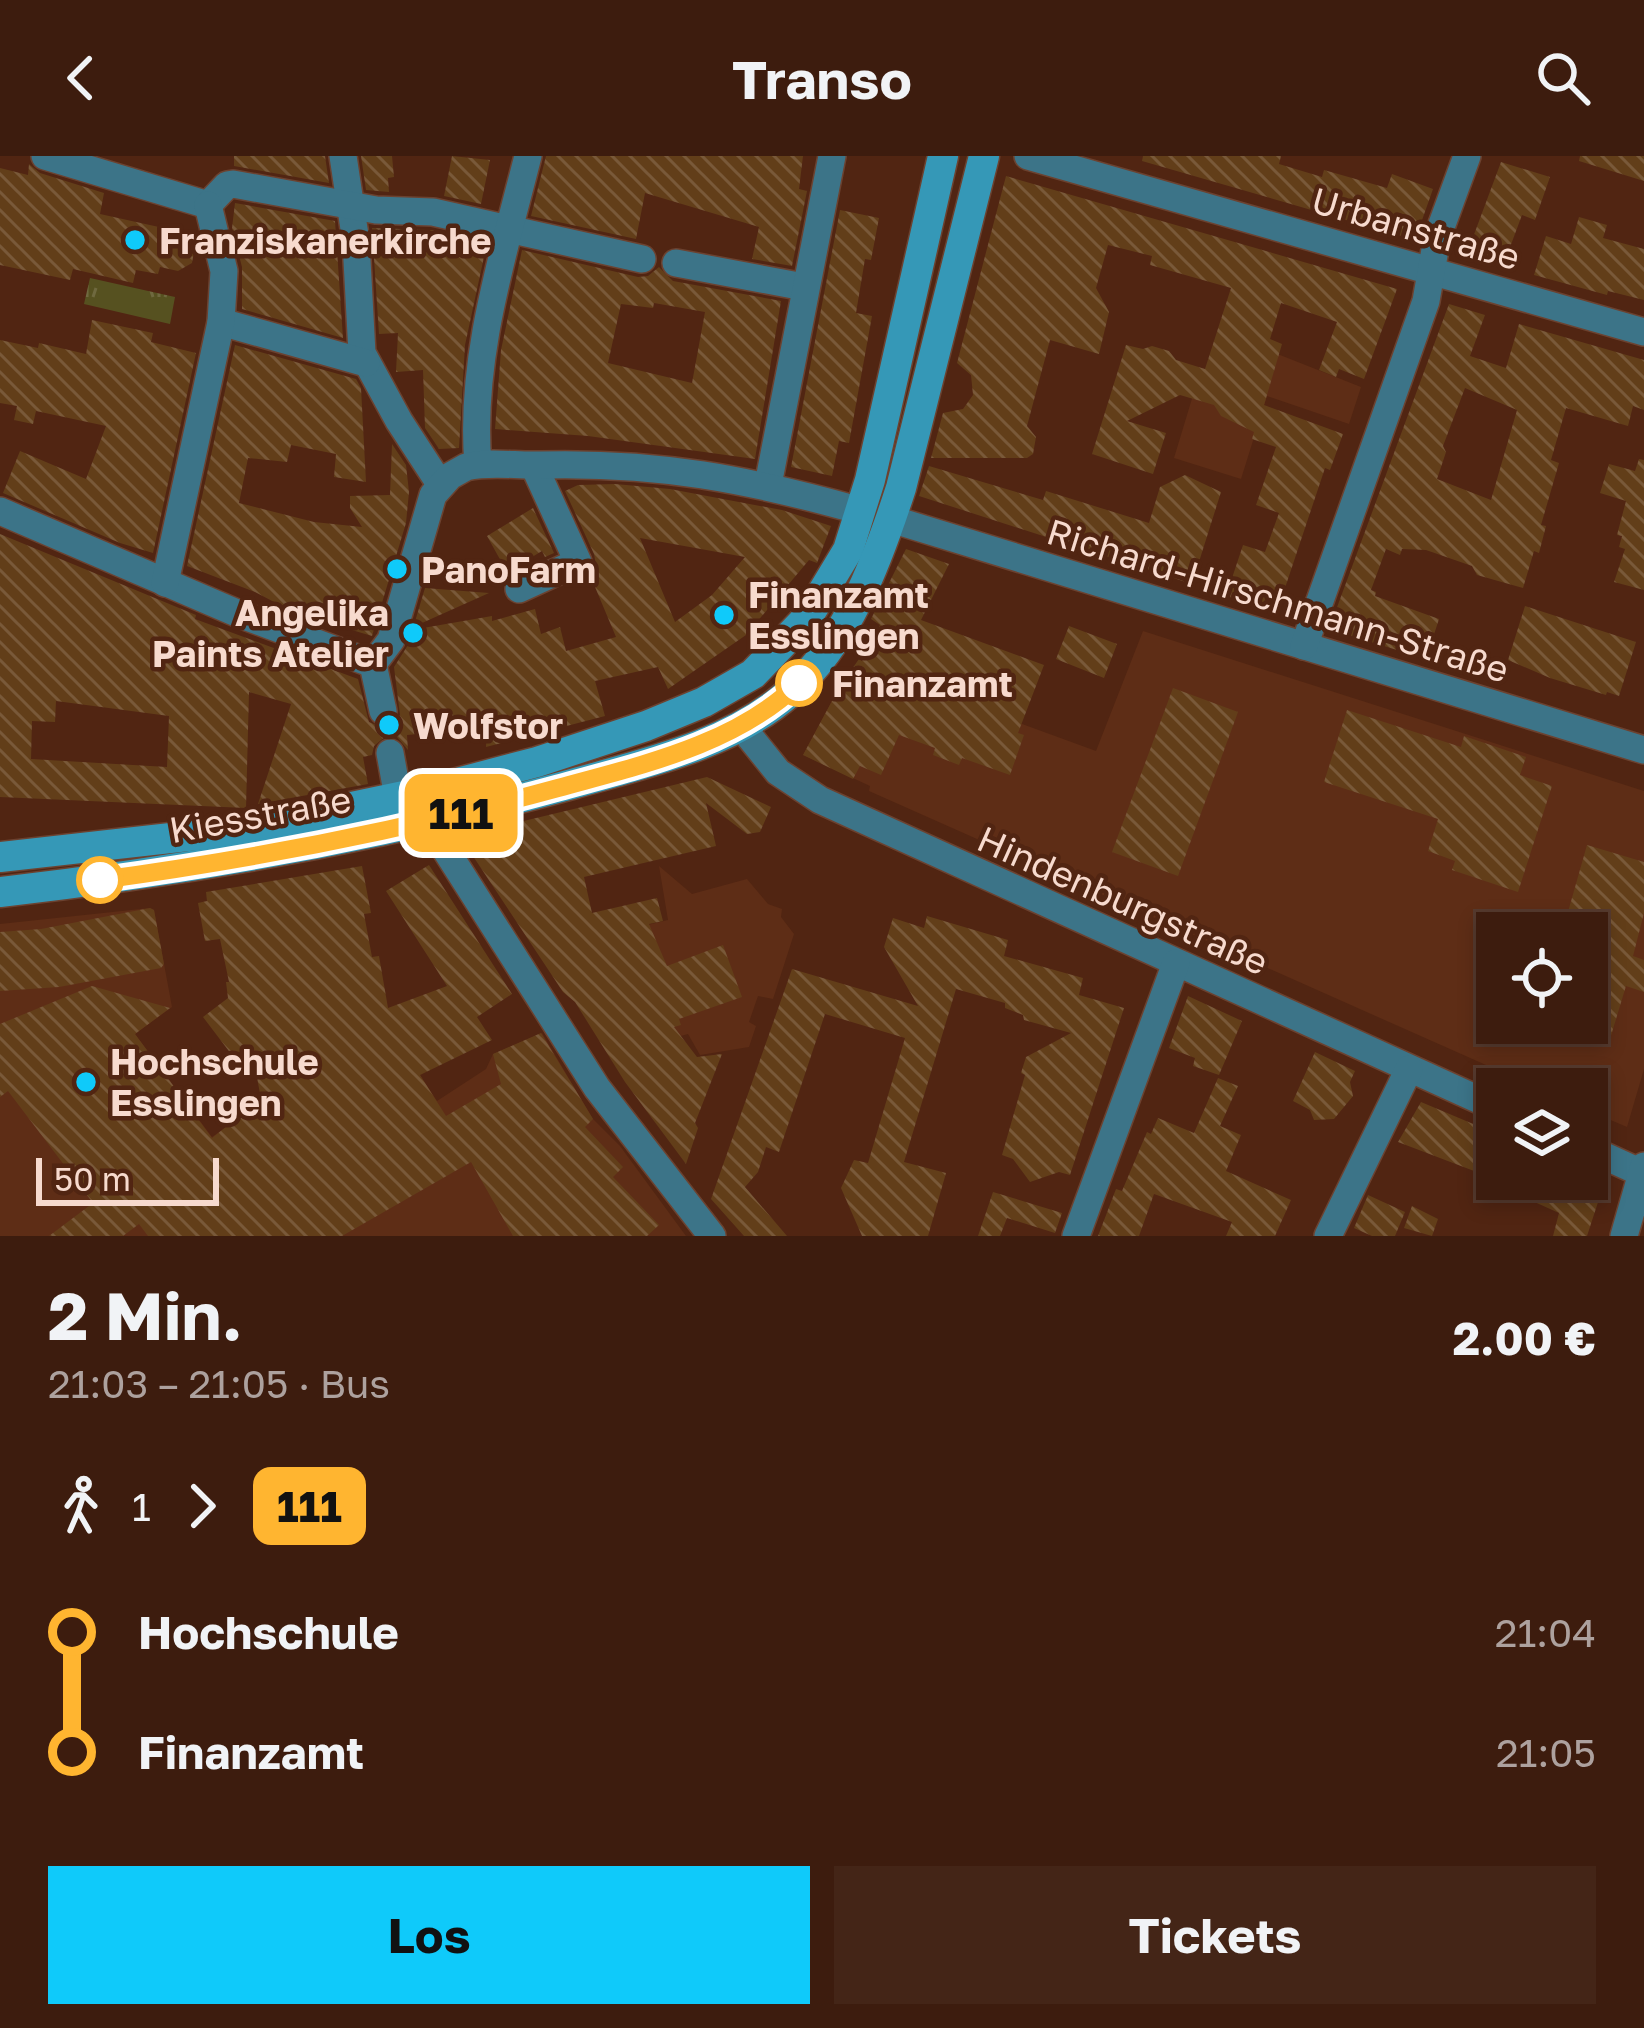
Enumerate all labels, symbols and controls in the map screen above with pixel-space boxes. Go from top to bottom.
icon: back [48,45,114,111]
icon: search [1530,45,1596,111]
text: Transo [732,46,912,111]
street label: Urbanstraße [1307,178,1525,278]
place label: Franziskanerkirche [159,219,491,262]
marker: Franziskanerkirche [122,227,148,253]
street label: Richard-Hirschmann-Straße [1042,509,1514,691]
place label: PanoFarm [421,548,596,591]
marker: PanoFarm [384,556,410,582]
place label: Finanzamt Esslingen [748,573,929,657]
place label: Angelika Paints Atelier [152,591,389,675]
marker: Finanzamt Esslingen [711,602,737,628]
marker: Angelika Paints Atelier [400,620,426,646]
marker: Finanzamt [777,661,821,705]
place label: Finanzamt [832,662,1013,705]
place label: Wolfstor [413,704,563,747]
marker: Wolfstor [376,712,402,738]
line badge: 111 [392,774,530,852]
street label: Kiesstraße [166,777,354,851]
text: 111 [429,788,493,838]
street label: Hindenburgstraße [971,817,1275,983]
unlabelled marker [78,858,122,902]
map controls [1476,912,1608,1200]
button: locate [1476,912,1608,1044]
place label: Hochschule Esslingen [110,1040,319,1124]
button: layers [1476,1068,1608,1200]
marker: Hochschule Esslingen [73,1069,99,1095]
scale bar [36,1152,219,1205]
text: 50 m [54,1159,131,1198]
text: 2 Min. [48,1275,243,1355]
text: 2.00 € [1453,1311,1596,1365]
text: 21:03 – 21:05 · Bus [48,1360,390,1407]
icon: walk [48,1473,114,1539]
icon: forward [169,1473,235,1539]
text: 111 [277,1481,342,1531]
text: 1 [132,1483,151,1530]
text: Hochschule [138,1605,399,1659]
text: 21:04 [1495,1609,1596,1656]
text: Finanzamt [138,1725,364,1779]
text: 21:05 [1496,1729,1596,1776]
button: Los [48,1866,810,2004]
button: Tickets [834,1866,1596,2004]

